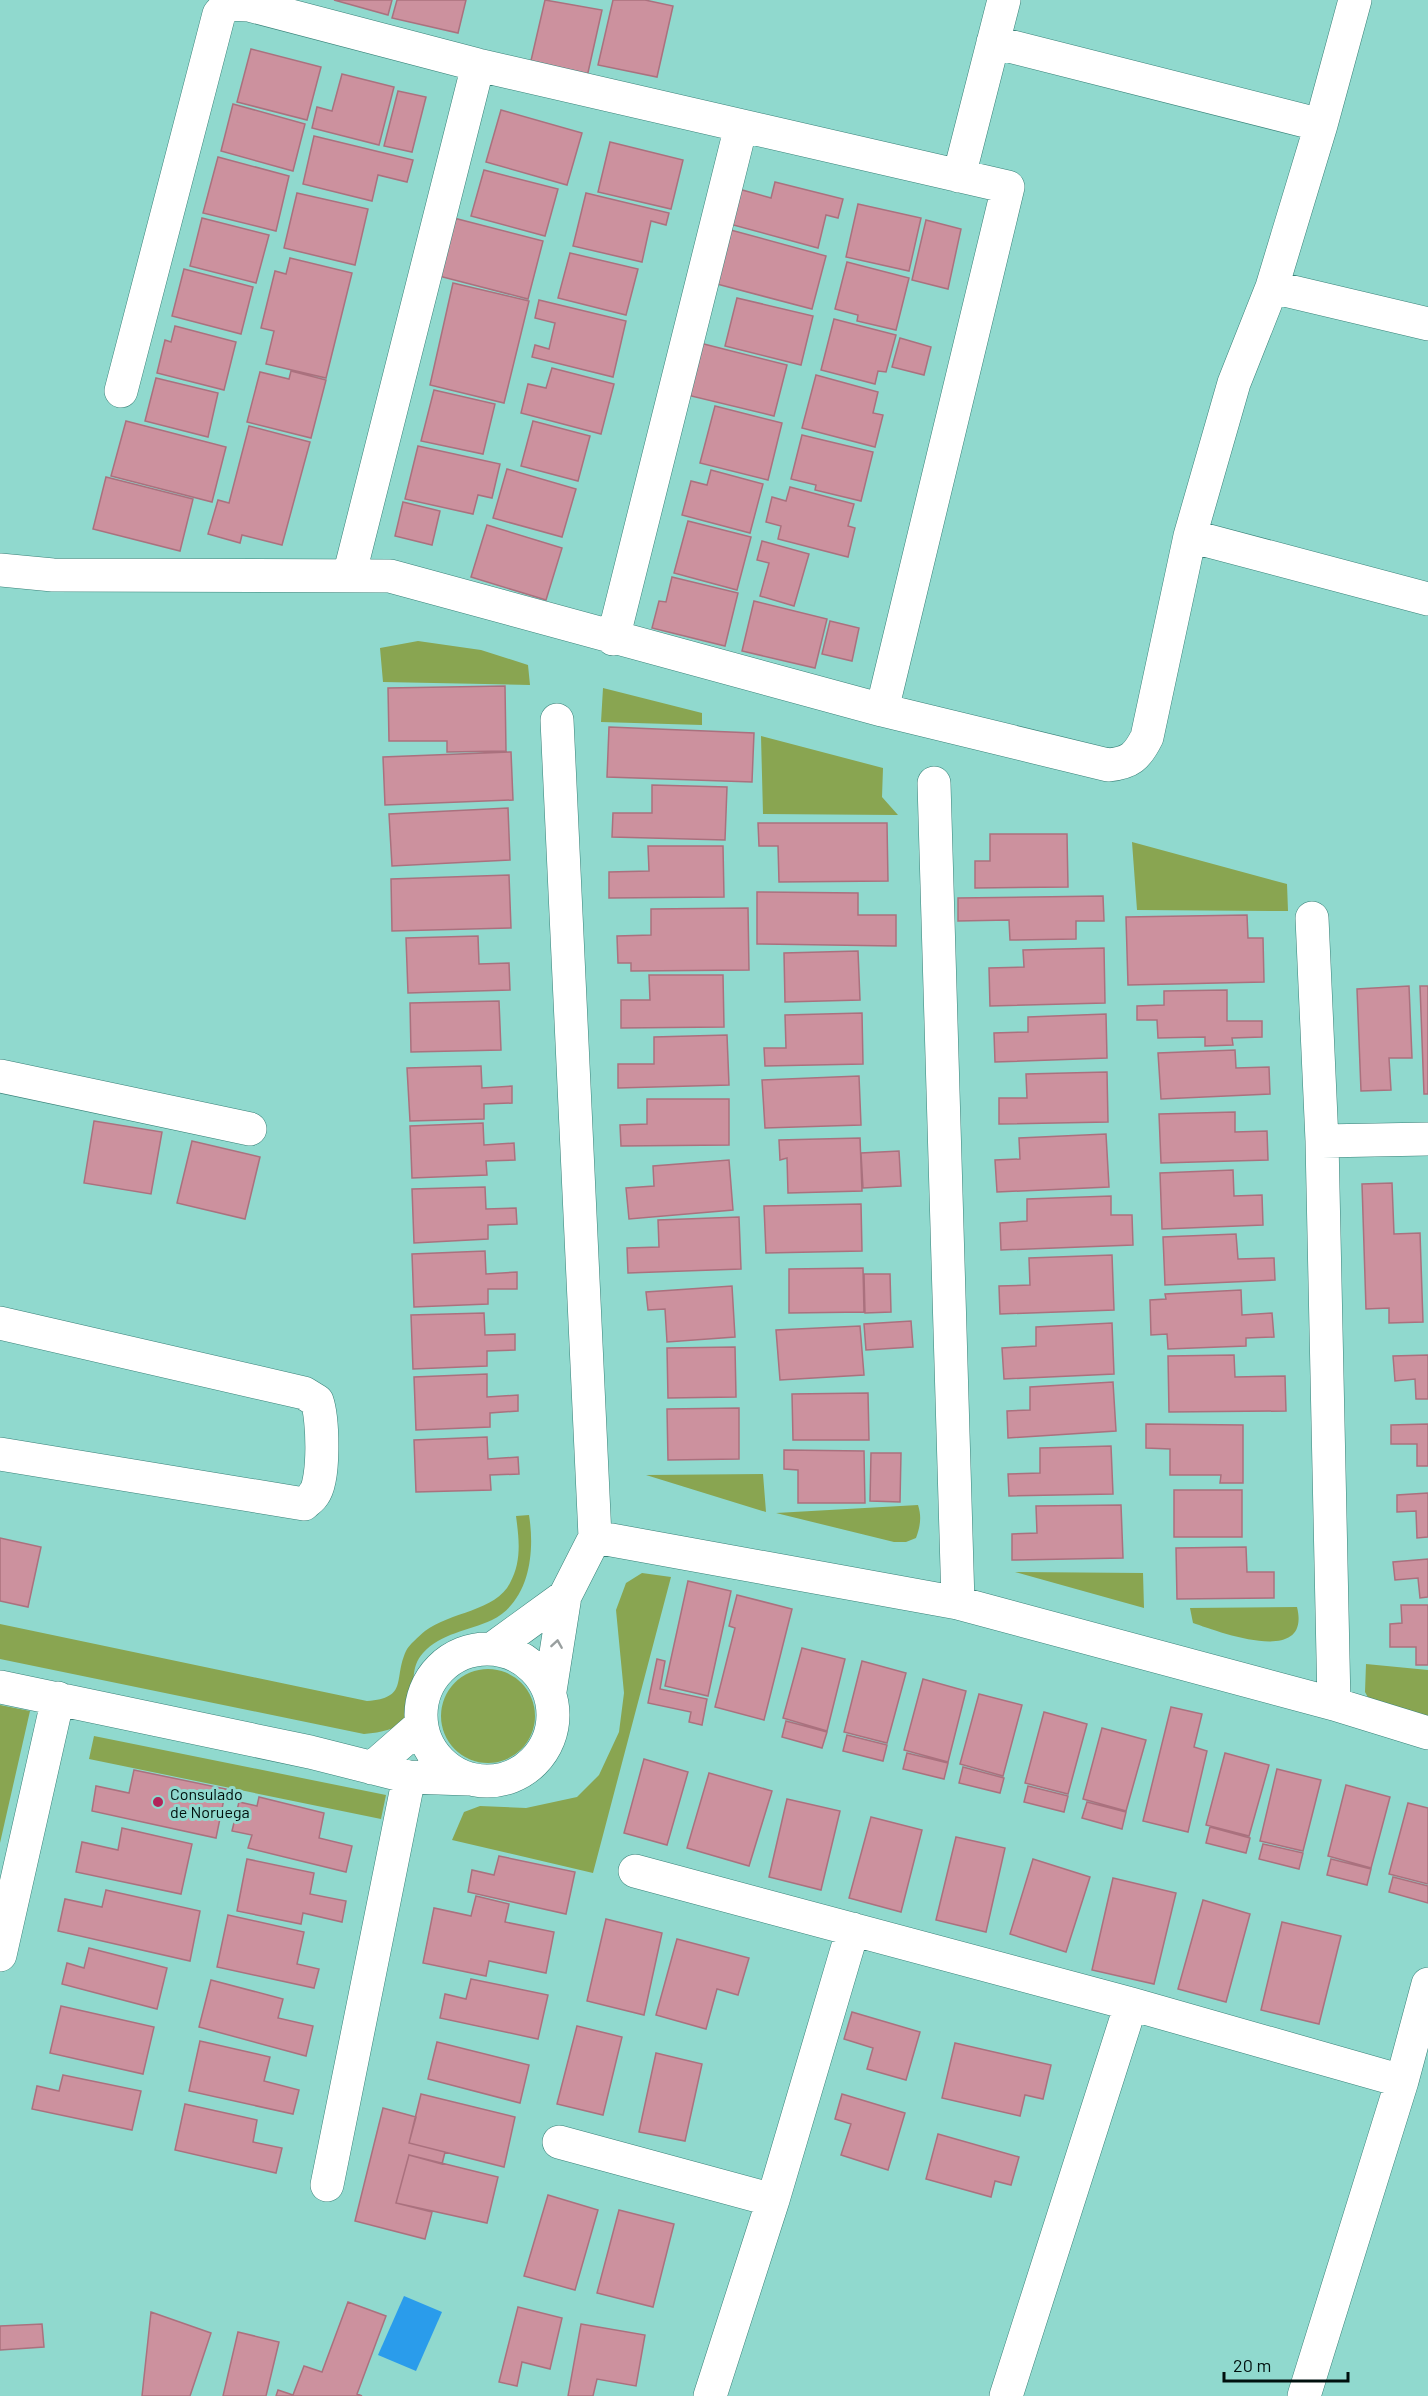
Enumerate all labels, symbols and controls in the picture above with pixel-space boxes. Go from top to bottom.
one-way arrow [551,1639,563,1648]
place label: Consulado de Noruega [170,1784,250,1821]
marker: Consulado de Noruega [151,1795,165,1809]
scale bar [1224,2345,1348,2383]
text: 20 m [1233,2354,1271,2376]

